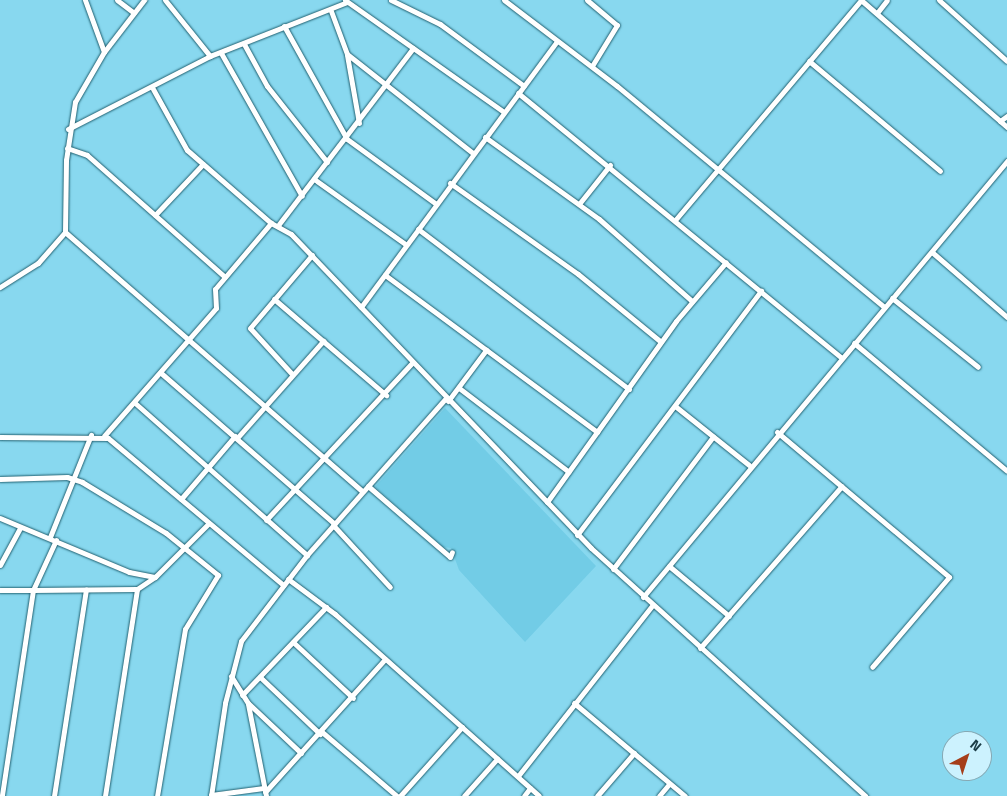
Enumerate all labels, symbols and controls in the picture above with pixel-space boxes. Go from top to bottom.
north arrow [942,731,992,781]
text: N [966,734,987,756]

